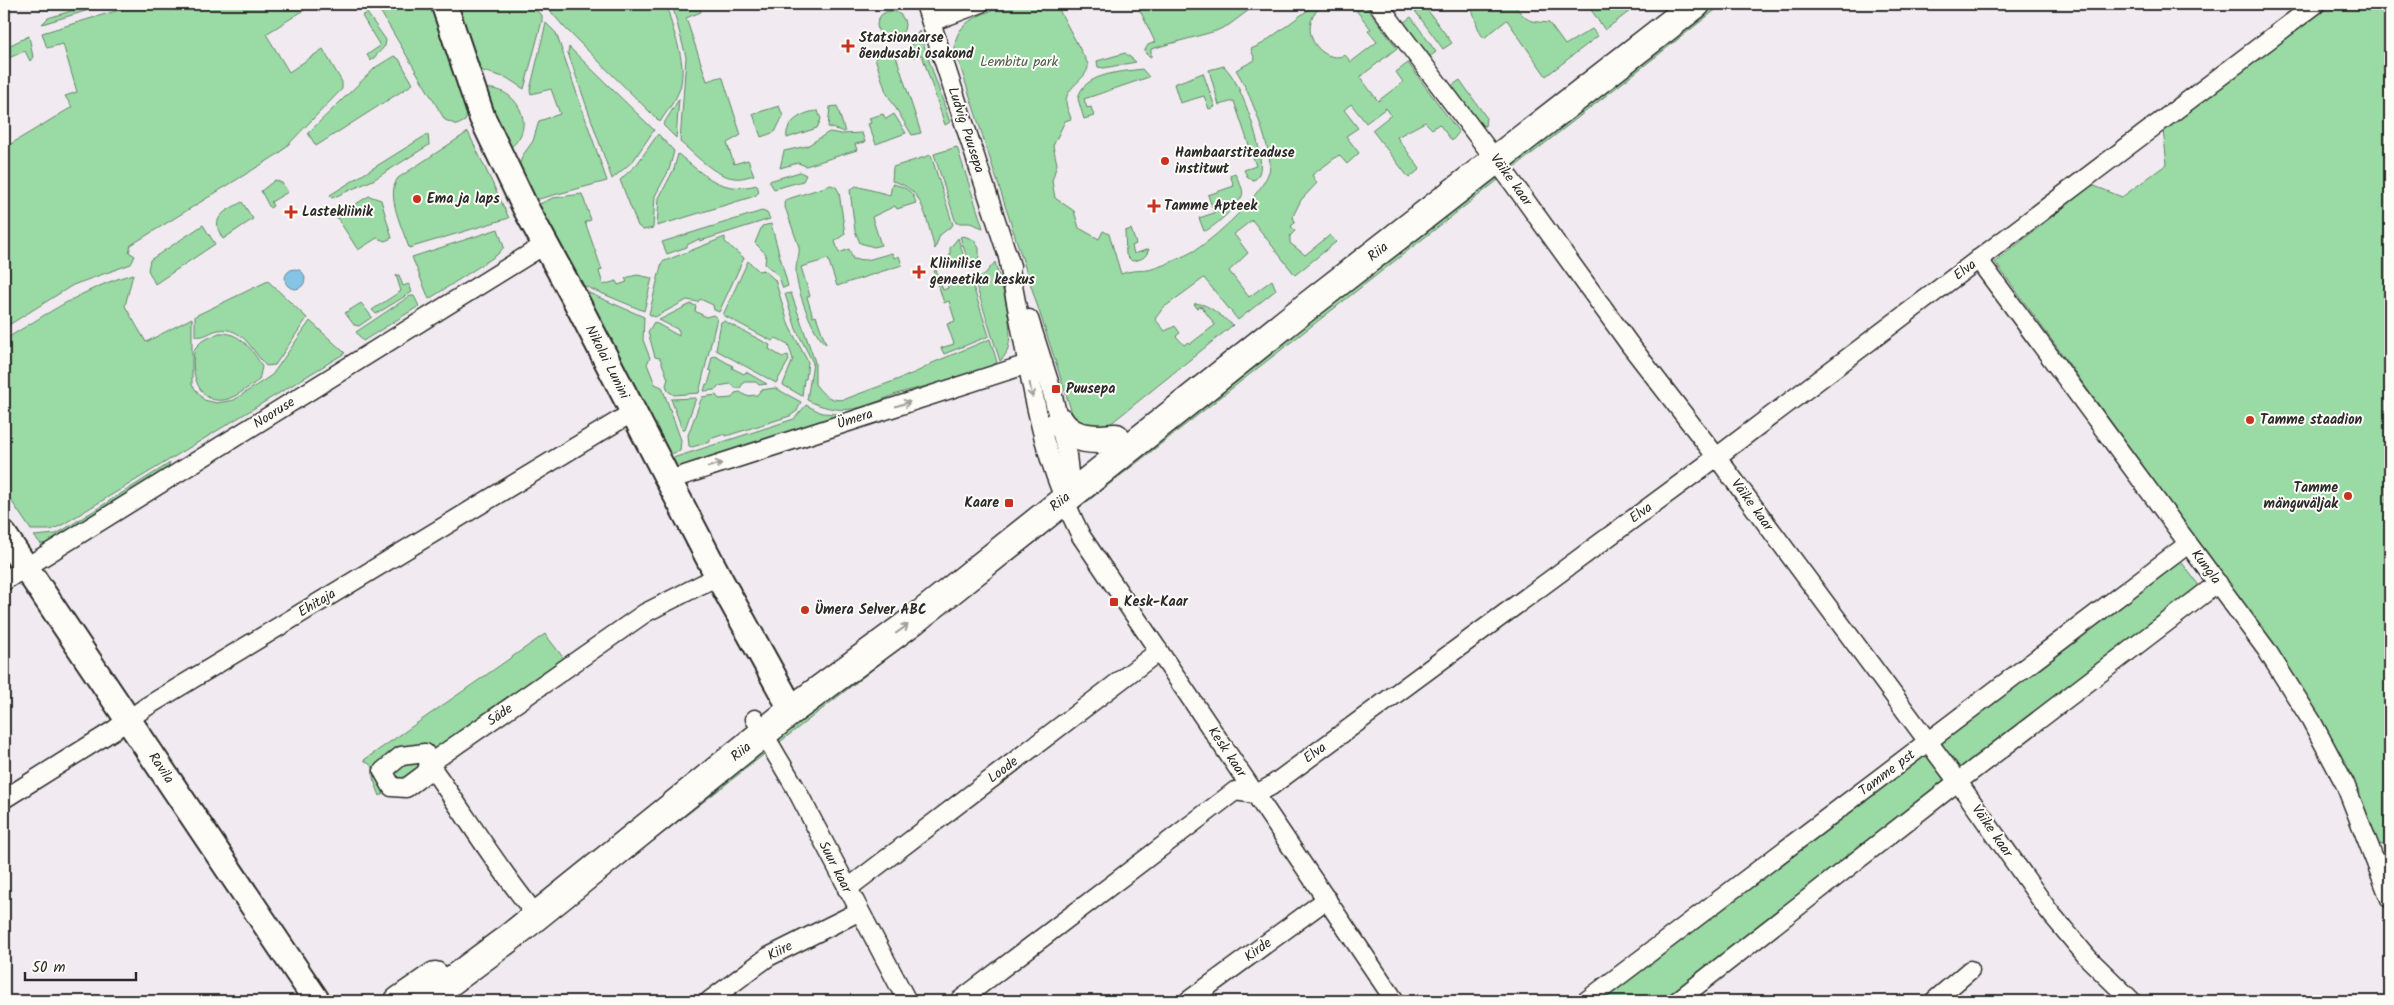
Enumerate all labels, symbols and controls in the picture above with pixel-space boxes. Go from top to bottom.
place label: Statsionaarse õendusabi osakond [859,27,974,65]
marker: Statsionaarse õendusabi osakond [841,39,855,53]
park label: Lembitu park [980,51,1058,73]
street label: Ludvig Puusepa [942,84,990,176]
place label: Hambaarstiteaduse instituut [1175,142,1295,180]
street label: Väike kaar [1484,149,1538,212]
marker: Hambaarstiteaduse instituut [1159,155,1171,167]
place label: Ema ja laps [427,188,500,210]
marker: Ema ja laps [411,193,423,205]
place label: Tamme Apteek [1164,195,1258,217]
marker: Tamme Apteek [1148,200,1160,212]
place label: Lastekliinik [302,201,374,223]
marker: Lastekliinik [284,205,298,219]
street label: Riia [1363,237,1393,267]
place label: Kliinilise geneetika keskus [929,253,1035,291]
street label: Elva [1949,254,1981,286]
marker: Kliinilise geneetika keskus [912,265,926,279]
street label: Nikolai Lunini [579,321,635,404]
place label: Puusepa [1066,378,1115,400]
one-way arrow [1027,382,1037,398]
marker: Puusepa [1050,383,1062,395]
street label: Nooruse [249,391,300,434]
one-way arrow [895,398,911,408]
street label: Ümera [834,403,876,435]
place label: Tamme staadion [2260,409,2363,431]
marker: Tamme staadion [2244,414,2256,426]
one-way arrow [707,460,722,469]
street label: Väike kaar [1725,474,1779,537]
place label: Tamme mänguväljak [2263,477,2339,515]
street label: Riia [1045,487,1075,517]
marker: Tamme mänguväljak [2342,490,2354,502]
place label: Kaare [964,492,999,514]
marker: Kaare [1003,497,1015,509]
street label: Elva [1625,497,1657,529]
street label: Kungla [2185,545,2227,589]
street label: Ehitaja [294,583,340,623]
place label: Kesk-Kaar [1124,591,1189,613]
marker: Kesk-Kaar [1108,596,1120,608]
place label: Ümera Selver ABC [815,599,927,621]
marker: Ümera Selver ABC [799,604,811,616]
one-way arrow [895,623,908,634]
street label: Säde [482,698,518,732]
street label: Kesk kaar [1202,722,1253,783]
street label: Riia [726,737,756,767]
street label: Elva [1299,737,1331,769]
street label: Tamme pst [1854,744,1921,802]
street label: Ravila [142,748,180,788]
street label: Loode [983,751,1024,789]
street label: Väike kaar [1966,800,2019,863]
street label: Suur kaar [813,837,858,898]
street label: Kirde [1240,932,1277,968]
street label: Kiire [763,935,797,967]
scale bar [25,950,136,982]
text: 50 m [32,956,66,980]

